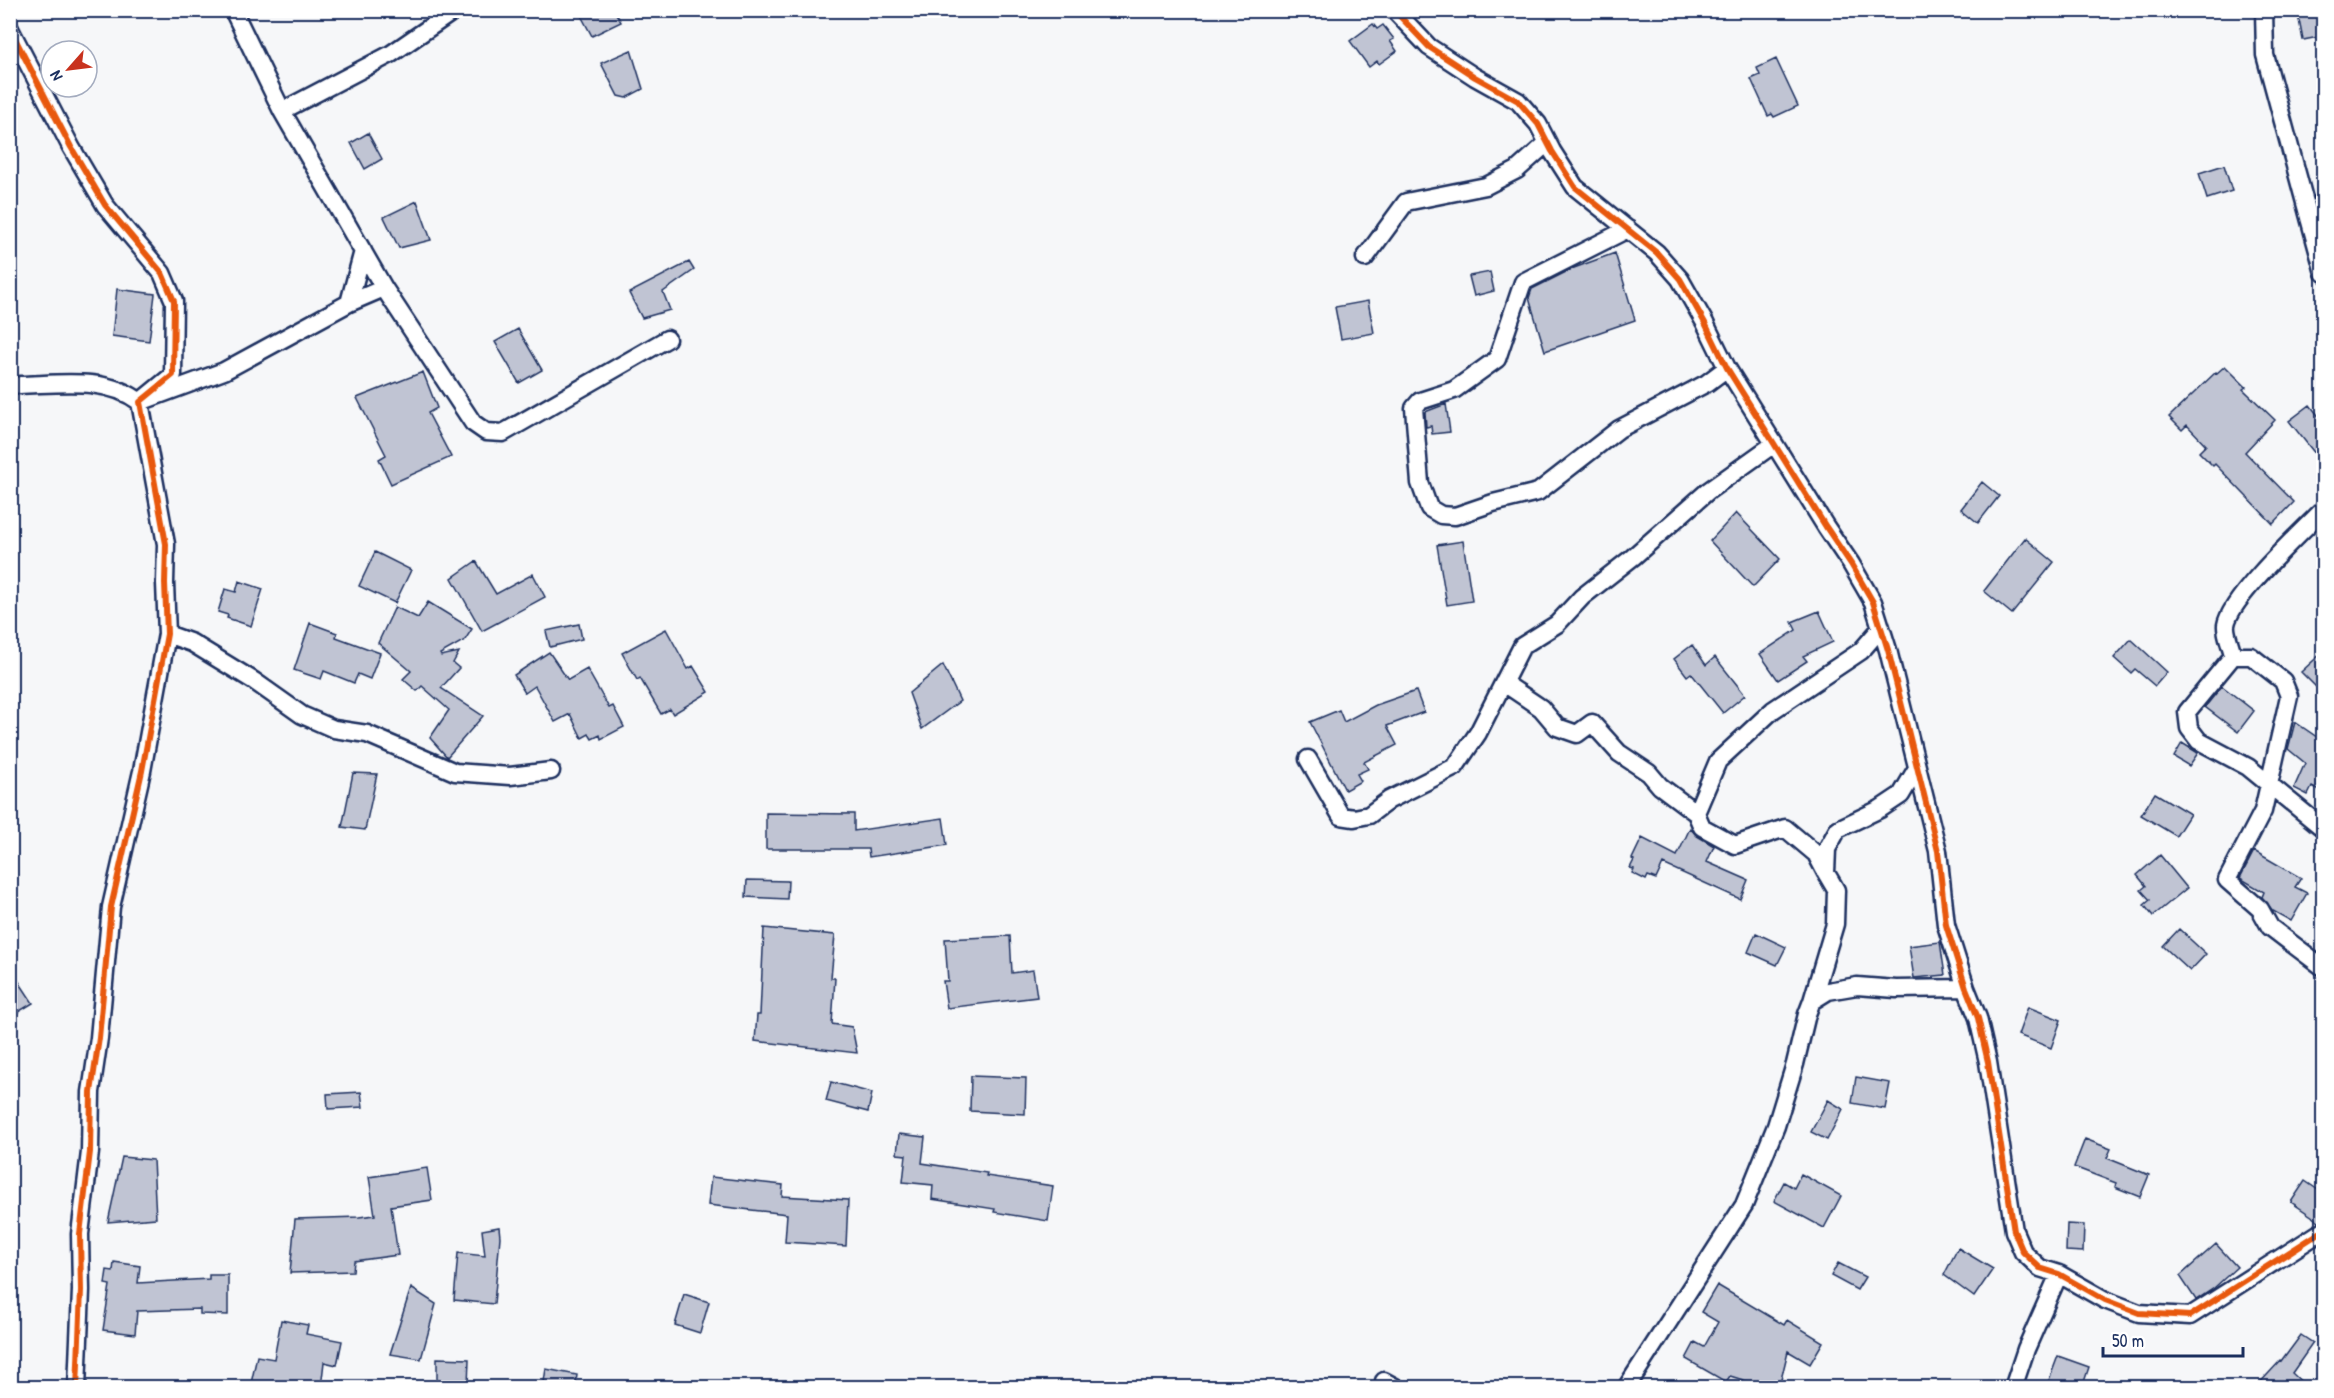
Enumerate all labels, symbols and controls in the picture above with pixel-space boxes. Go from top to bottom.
north arrow [39,39,99,99]
text: N [44,67,67,85]
scale bar [2103,1320,2242,1358]
text: 50 m [2112,1328,2144,1353]

